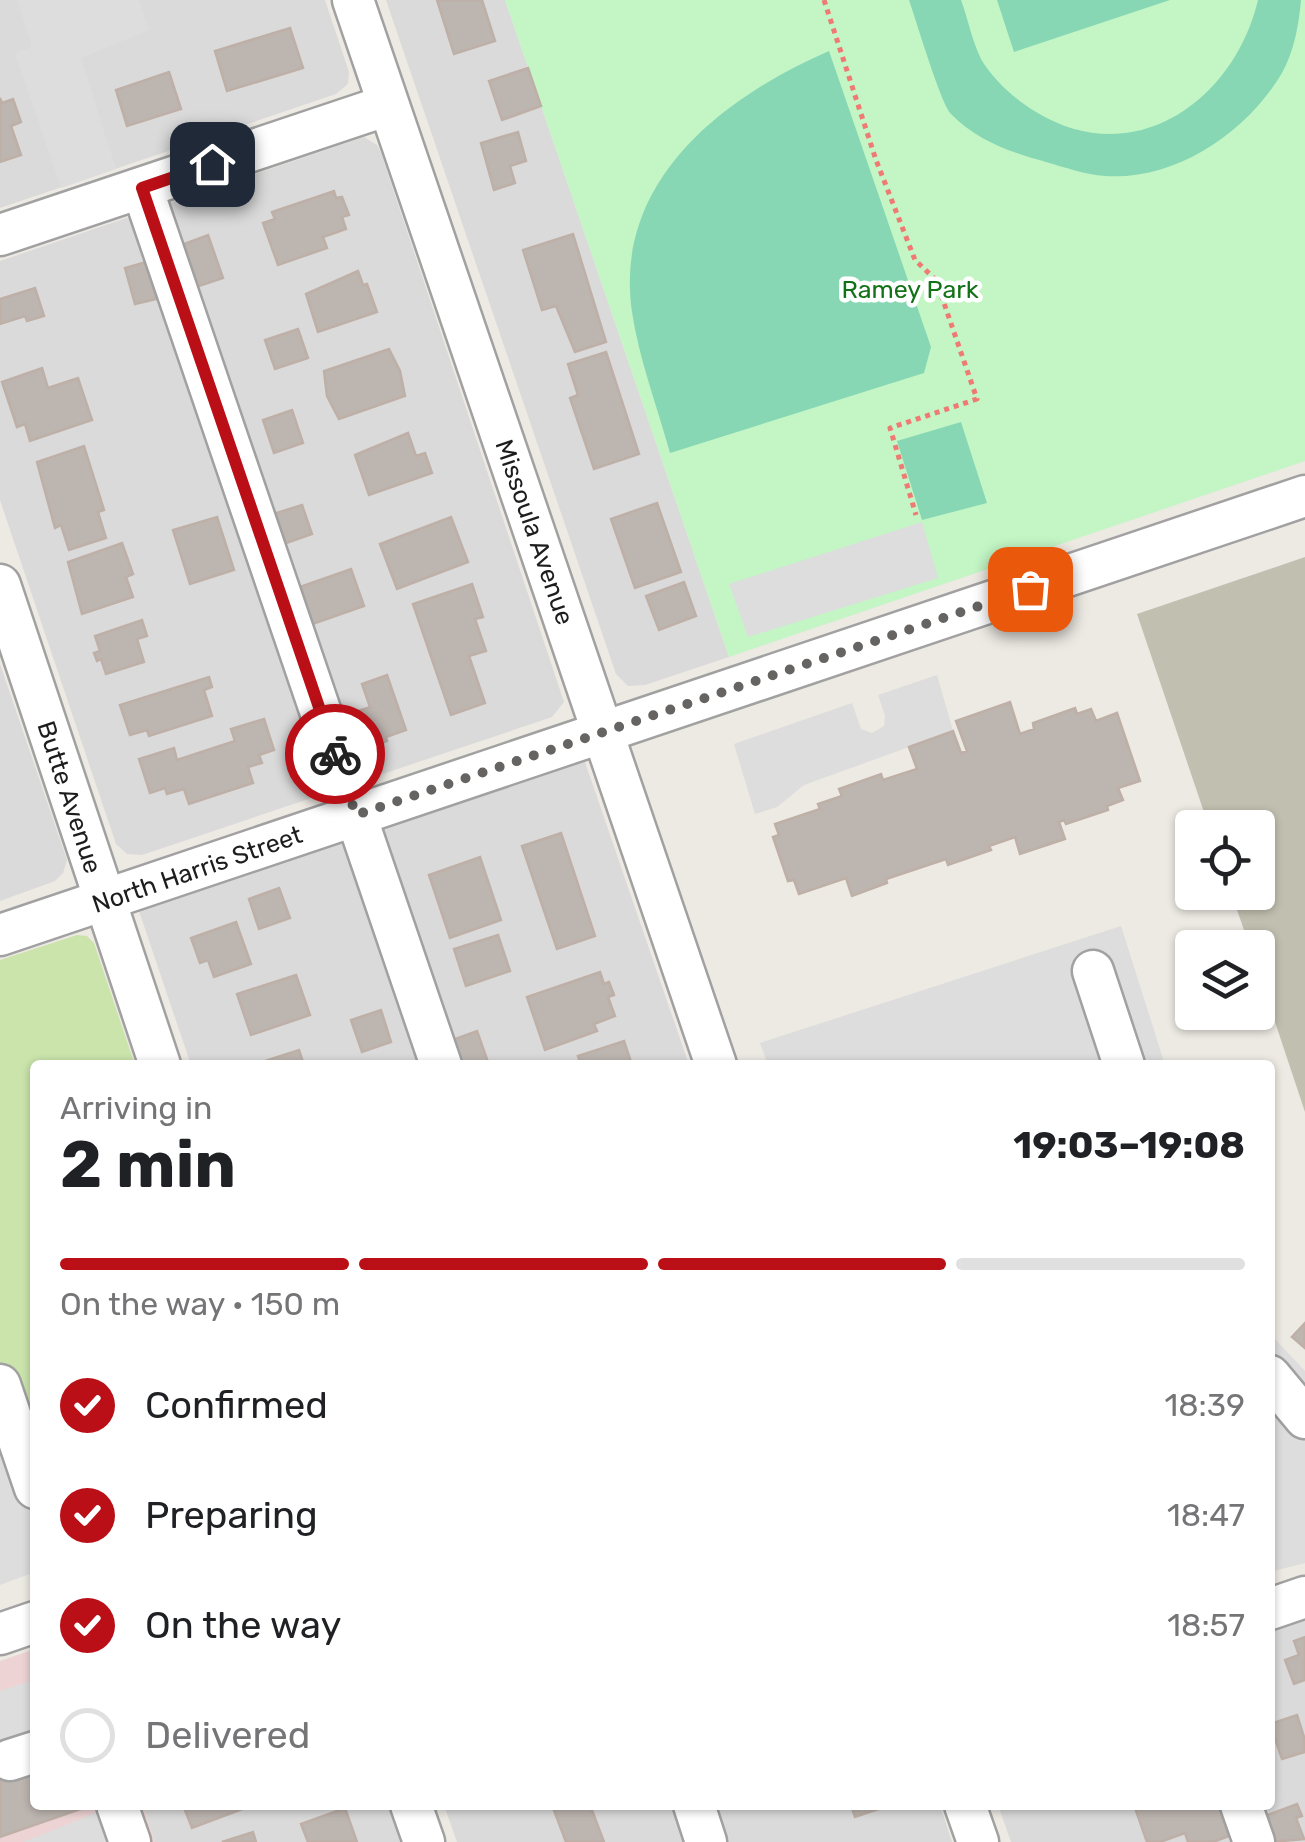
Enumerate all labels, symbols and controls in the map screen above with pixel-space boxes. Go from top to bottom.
pin [170,122,255,207]
icon: home [185,137,240,192]
park label: Ramey Park [841,275,979,304]
street label: Missoula Avenue [489,436,580,628]
pin [988,547,1073,632]
icon: bag [1003,562,1058,617]
courier [285,704,385,804]
street label: Butte Avenue [31,717,108,877]
icon: bike [308,727,363,782]
map controls [1175,810,1275,1030]
button: locate [1175,810,1275,910]
street label: North Harris Street [88,820,306,919]
button: layers [1175,930,1275,1030]
text: Arriving in [60,1089,212,1127]
text: 19:03–19:08 [1013,1122,1245,1168]
text: 2 min [60,1126,236,1203]
text: On the way · 150 m [60,1285,340,1323]
icon: check [60,1378,115,1433]
text: Confirmed [145,1382,328,1428]
text: 18:39 [1165,1386,1245,1424]
icon: check [60,1488,115,1543]
text: Preparing [145,1492,318,1538]
text: 18:47 [1167,1496,1245,1534]
icon: check [60,1598,115,1653]
text: On the way [145,1602,341,1648]
text: 18:57 [1167,1606,1245,1644]
text: Delivered [145,1712,310,1758]

